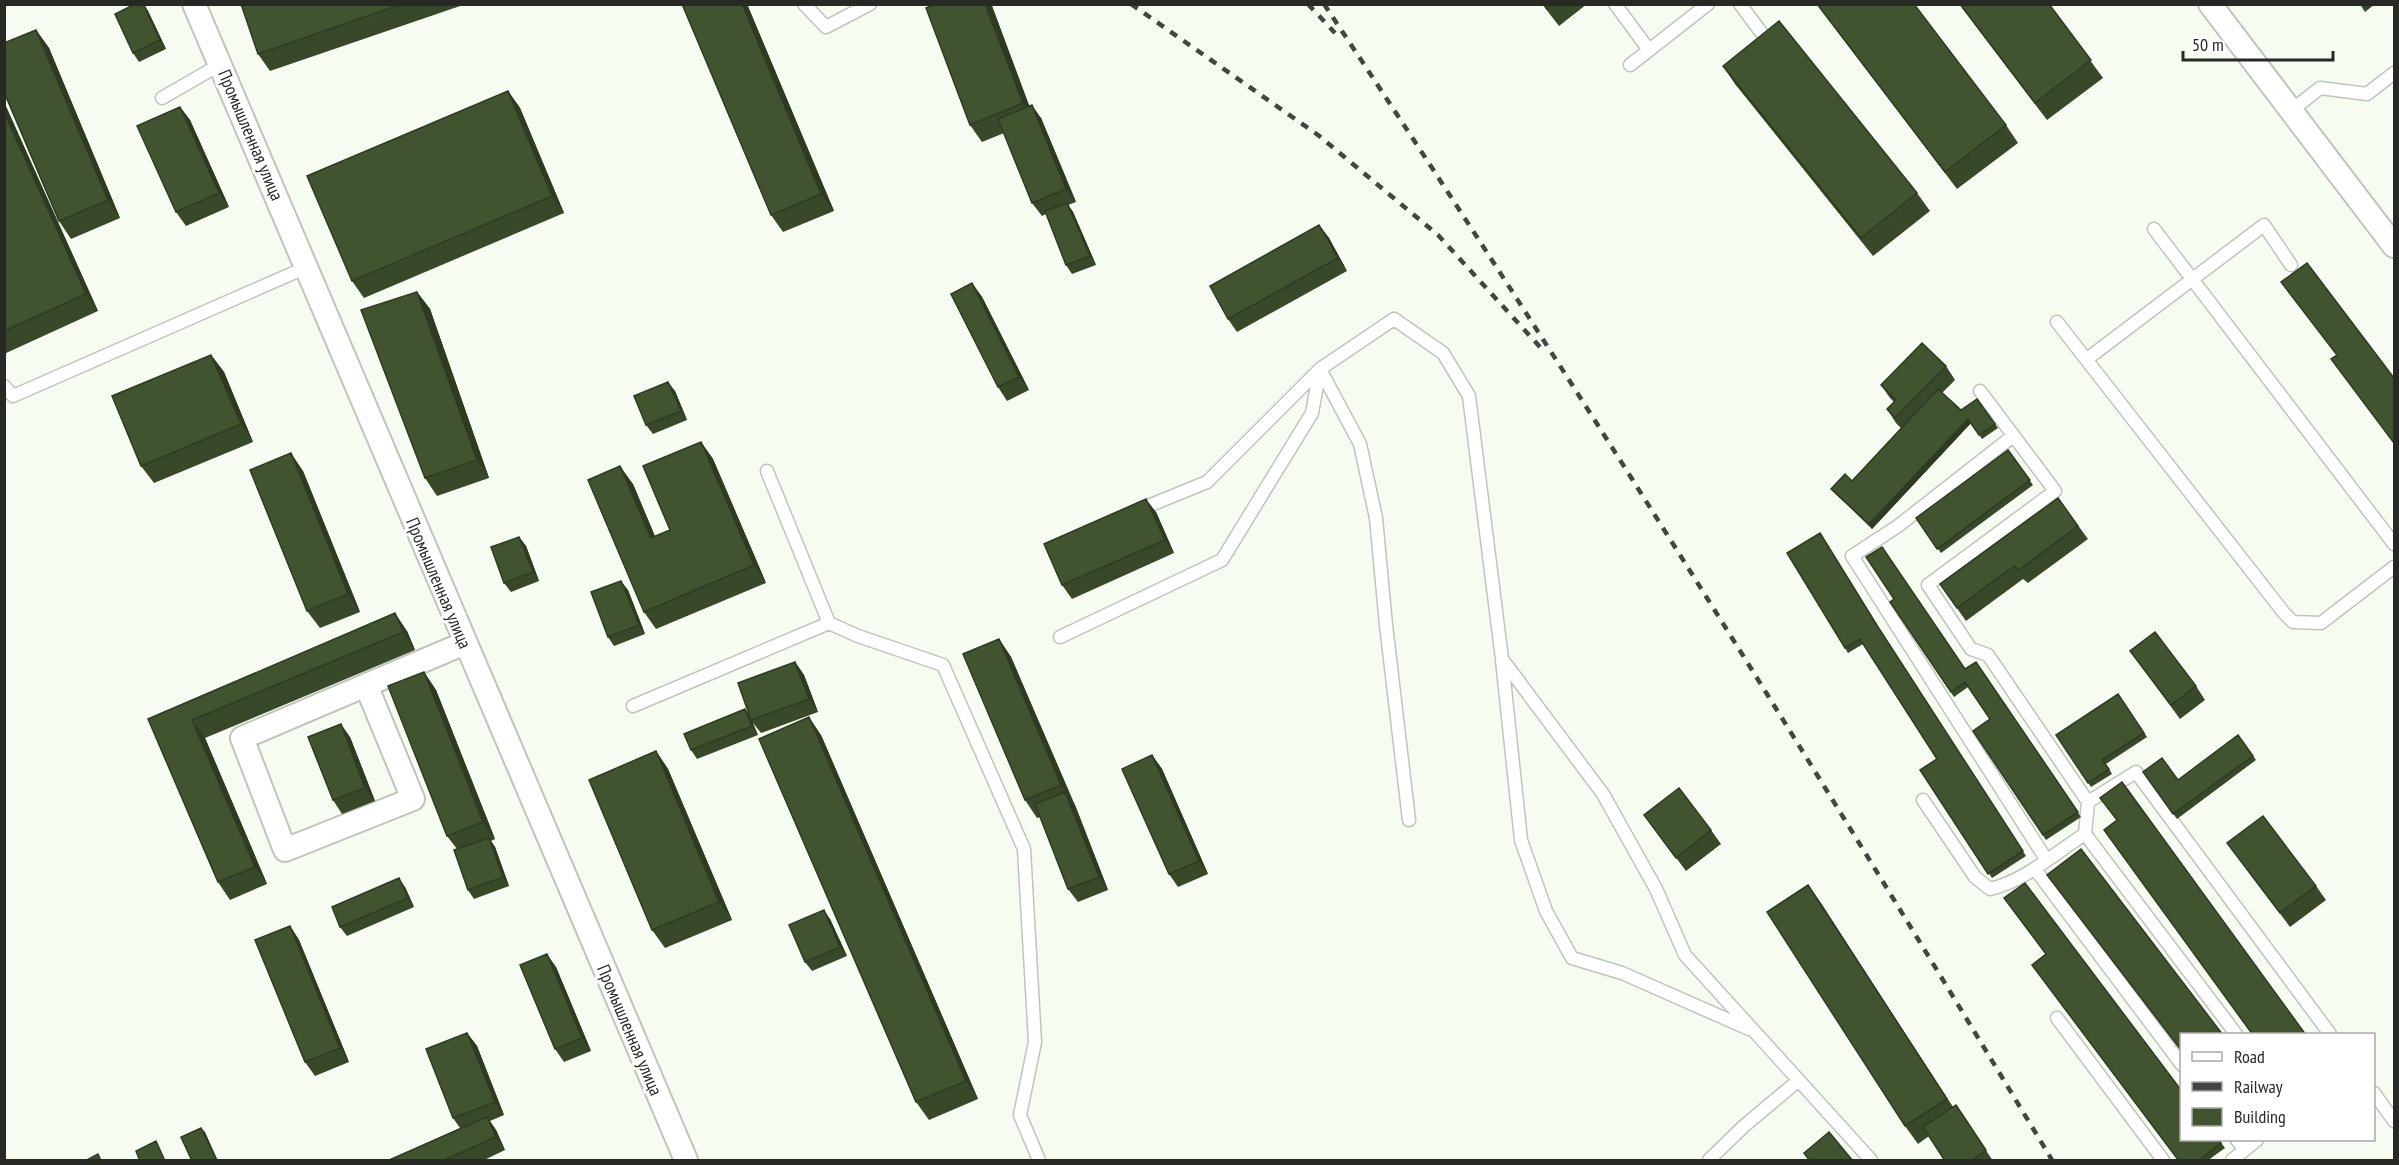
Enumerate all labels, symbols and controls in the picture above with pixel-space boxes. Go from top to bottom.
scale bar [2183,24,2333,62]
text: 50 m [2192,33,2224,56]
street label: Промышленная улица [213,66,289,204]
street label: Промышленная улица [401,514,477,652]
street label: Промышленная улица [592,961,668,1099]
legend [2180,1033,2375,1141]
text: Road [2234,1045,2265,1068]
text: Railway [2234,1075,2283,1098]
text: Building [2234,1105,2286,1128]

